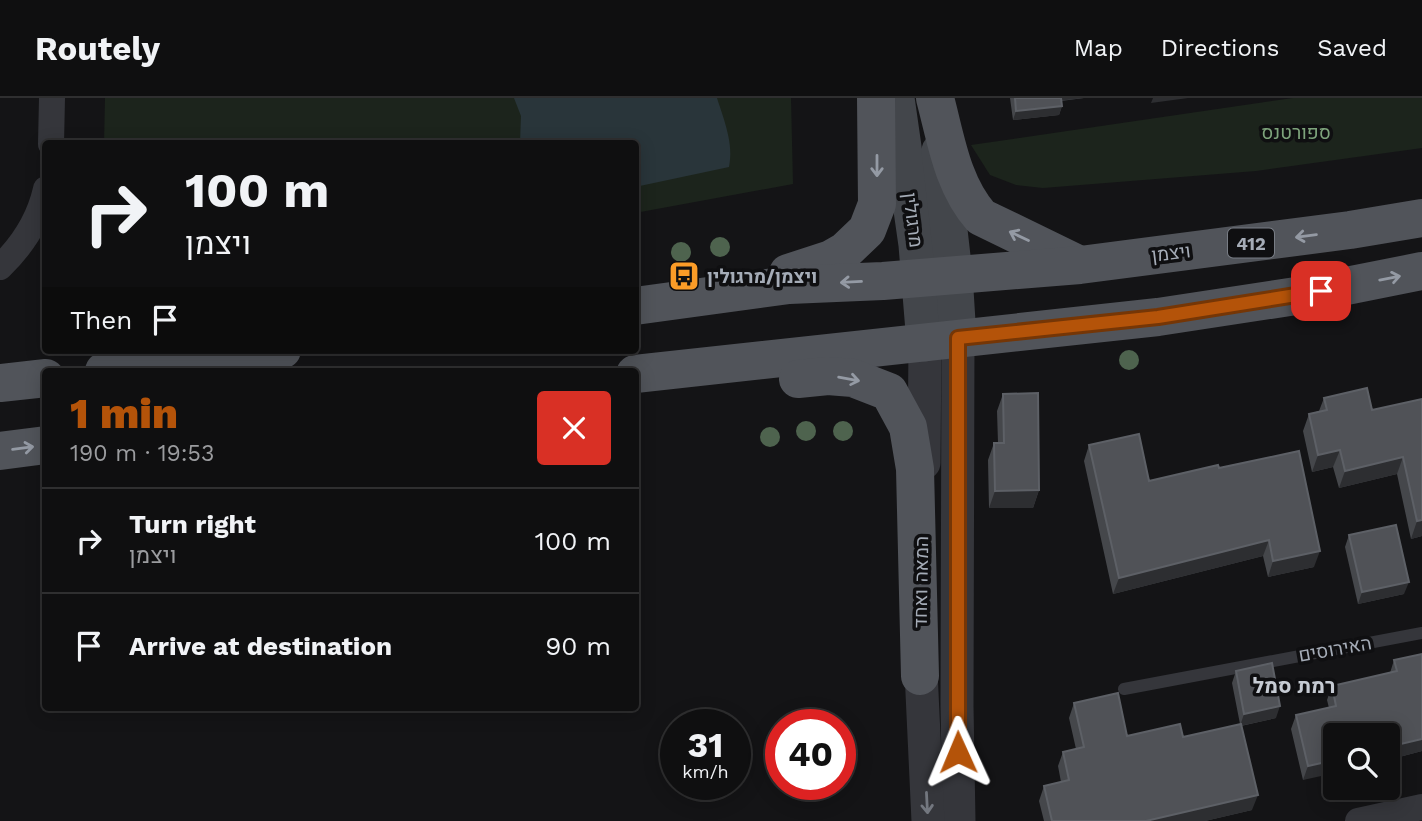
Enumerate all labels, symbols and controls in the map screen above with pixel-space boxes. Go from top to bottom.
text: Routely [35,29,160,68]
text: Map [1074,34,1123,62]
text: Directions [1161,34,1279,62]
text: Saved [1317,34,1387,62]
park label: ספורטנס [1261,121,1331,144]
one-way arrow [870,154,884,177]
text: 100 m [185,161,329,219]
icon: right [70,168,161,259]
street label: מרגולין [898,191,928,249]
text: ויצמן [185,224,251,262]
one-way arrow [1008,228,1029,241]
road number: 412 [1228,228,1274,258]
one-way arrow [1295,229,1318,242]
street label: ויצמן [1150,239,1192,267]
bus stop icon: ויצמן/מרגולין [667,259,701,293]
pin [1291,261,1351,321]
place label: ויצמן/מרגולין [707,265,817,288]
one-way arrow [1378,270,1401,284]
icon: arrive [1302,272,1340,310]
one-way arrow [839,276,862,289]
icon: arrive [146,301,184,339]
text: Then [70,305,132,335]
one-way arrow [837,373,860,386]
text: 1 min [70,389,178,438]
button: close [537,391,611,465]
text: 190 m · 19:53 [70,440,214,467]
one-way arrow [11,441,34,454]
text: Turn right [129,509,256,539]
icon: right [70,522,108,560]
text: 100 m [535,526,611,556]
street label: המאה ואחד [909,536,933,628]
text: ויצמן [129,542,177,569]
icon: arrive [70,627,108,665]
text: Arrive at destination [129,631,392,661]
text: 90 m [545,631,611,661]
street label: האירוסים [1297,631,1373,667]
district label: רמת סמל [1253,673,1335,698]
speed limit sign: 40 [765,709,856,800]
position arrow [921,715,995,789]
map controls [1323,723,1400,800]
button: search [1323,723,1400,800]
text: 31 [688,724,723,766]
text: km/h [682,761,729,782]
one-way arrow [921,791,934,814]

